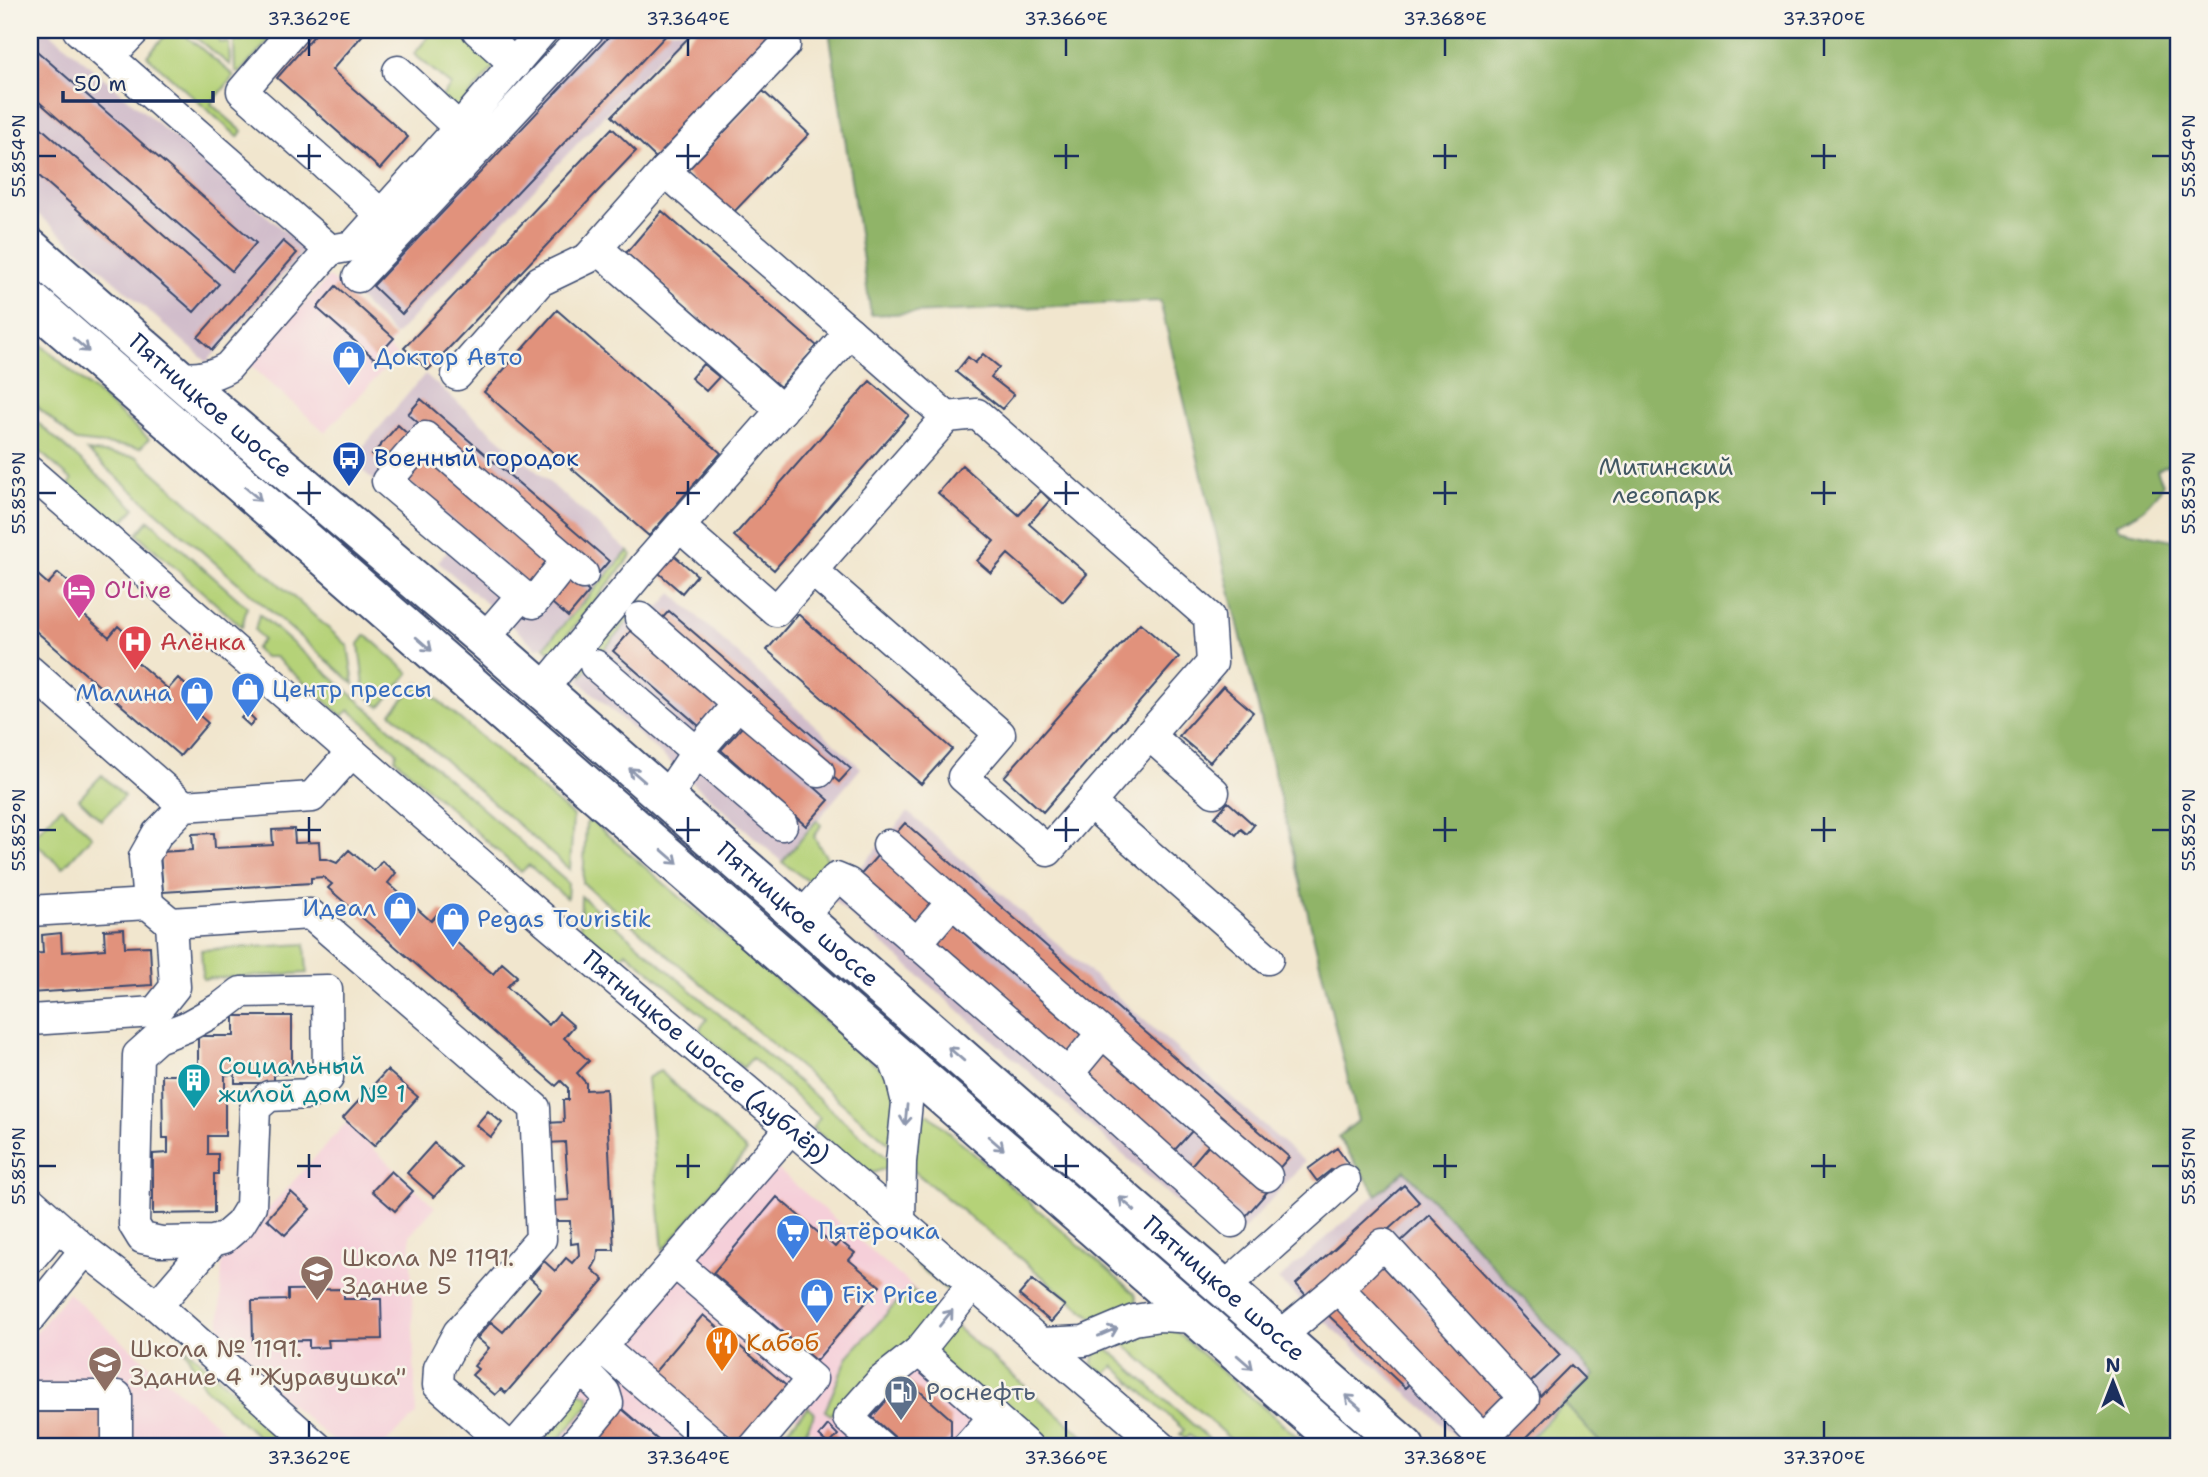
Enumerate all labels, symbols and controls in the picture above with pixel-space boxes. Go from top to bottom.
text: 37.362°E [267,7,351,31]
text: 37.364°E [646,7,730,31]
text: 37.366°E [1024,7,1108,31]
text: 37.368°E [1403,7,1487,31]
text: 37.370°E [1783,7,1865,31]
scale bar [63,60,214,104]
text: 50 m [74,70,127,98]
text: 55.854°N [7,114,31,198]
text: 55.854°N [2177,114,2201,198]
street label: Пятницкое шоссе [122,326,299,485]
one-way arrow [72,337,90,353]
shop icon: Доктор Авто [330,338,368,387]
place label: Доктор Авто [374,341,523,373]
bus stop icon: Военный городок [330,439,368,488]
place label: Военный городок [374,442,579,474]
text: 55.853°N [7,451,31,535]
park label: Митинский лесопарк [1599,451,1733,511]
text: 55.853°N [2177,451,2201,535]
one-way arrow [244,486,262,502]
hotel icon: O'Live [60,571,98,620]
place label: O'Live [104,574,172,606]
hospital icon: Алёнка [116,623,154,672]
place label: Алёнка [160,626,246,658]
one-way arrow [415,636,433,652]
shop icon: Центр прессы [229,670,267,719]
place label: Центр прессы [272,673,432,705]
shop icon: Малина [178,674,216,723]
place label: Малина [76,677,172,709]
one-way arrow [629,767,647,783]
text: 55.852°N [7,788,31,872]
text: 55.852°N [2177,788,2201,872]
street label: Пятницкое шоссе [710,835,886,995]
one-way arrow [661,849,678,866]
shop icon: Идеал [381,889,419,938]
place label: Идеал [302,892,376,924]
shop icon: Pegas Touristik [434,900,472,949]
place label: Pegas Touristik [477,903,652,935]
street label: Пятницкое шоссе (дублёр) [576,943,837,1170]
one-way arrow [947,1046,965,1062]
place label: Социальный жилой дом № 1 [218,1050,406,1110]
building icon: Социальный жилой дом № 1 [175,1061,213,1110]
one-way arrow [899,1103,912,1126]
text: 55.851°N [7,1127,31,1205]
text: 55.851°N [2177,1127,2201,1205]
one-way arrow [987,1135,1005,1151]
one-way arrow [1118,1196,1136,1212]
street label: Пятницкое шоссе [1136,1208,1312,1368]
supermarket icon: Пятёрочка [774,1212,812,1261]
place label: Пятёрочка [818,1215,940,1247]
place label: Школа № 1191. Здание 5 [342,1242,514,1302]
school or university icon: Школа № 1191. Здание 5 [298,1253,336,1302]
shop icon: Fix Price [798,1276,836,1325]
place label: Fix Price [842,1279,938,1311]
one-way arrow [939,1309,954,1327]
restaurant icon: Кабоб [703,1324,741,1373]
one-way arrow [1097,1325,1118,1338]
place label: Кабоб [746,1327,819,1359]
place label: Школа № 1191. Здание 4 "Журавушка" [130,1333,407,1393]
school or university icon: Школа № 1191. Здание 4 "Журавушка" [86,1344,124,1393]
north arrow [2078,1348,2148,1418]
text: N [2105,1353,2121,1378]
one-way arrow [1236,1354,1254,1370]
fuel station icon: Роснефть [882,1373,920,1422]
place label: Роснефть [926,1376,1036,1408]
one-way arrow [1345,1394,1363,1410]
text: 37.362°E [267,1446,351,1470]
text: 37.364°E [646,1446,730,1470]
text: 37.366°E [1024,1446,1108,1470]
text: 37.368°E [1403,1446,1487,1470]
text: 37.370°E [1783,1446,1865,1470]

